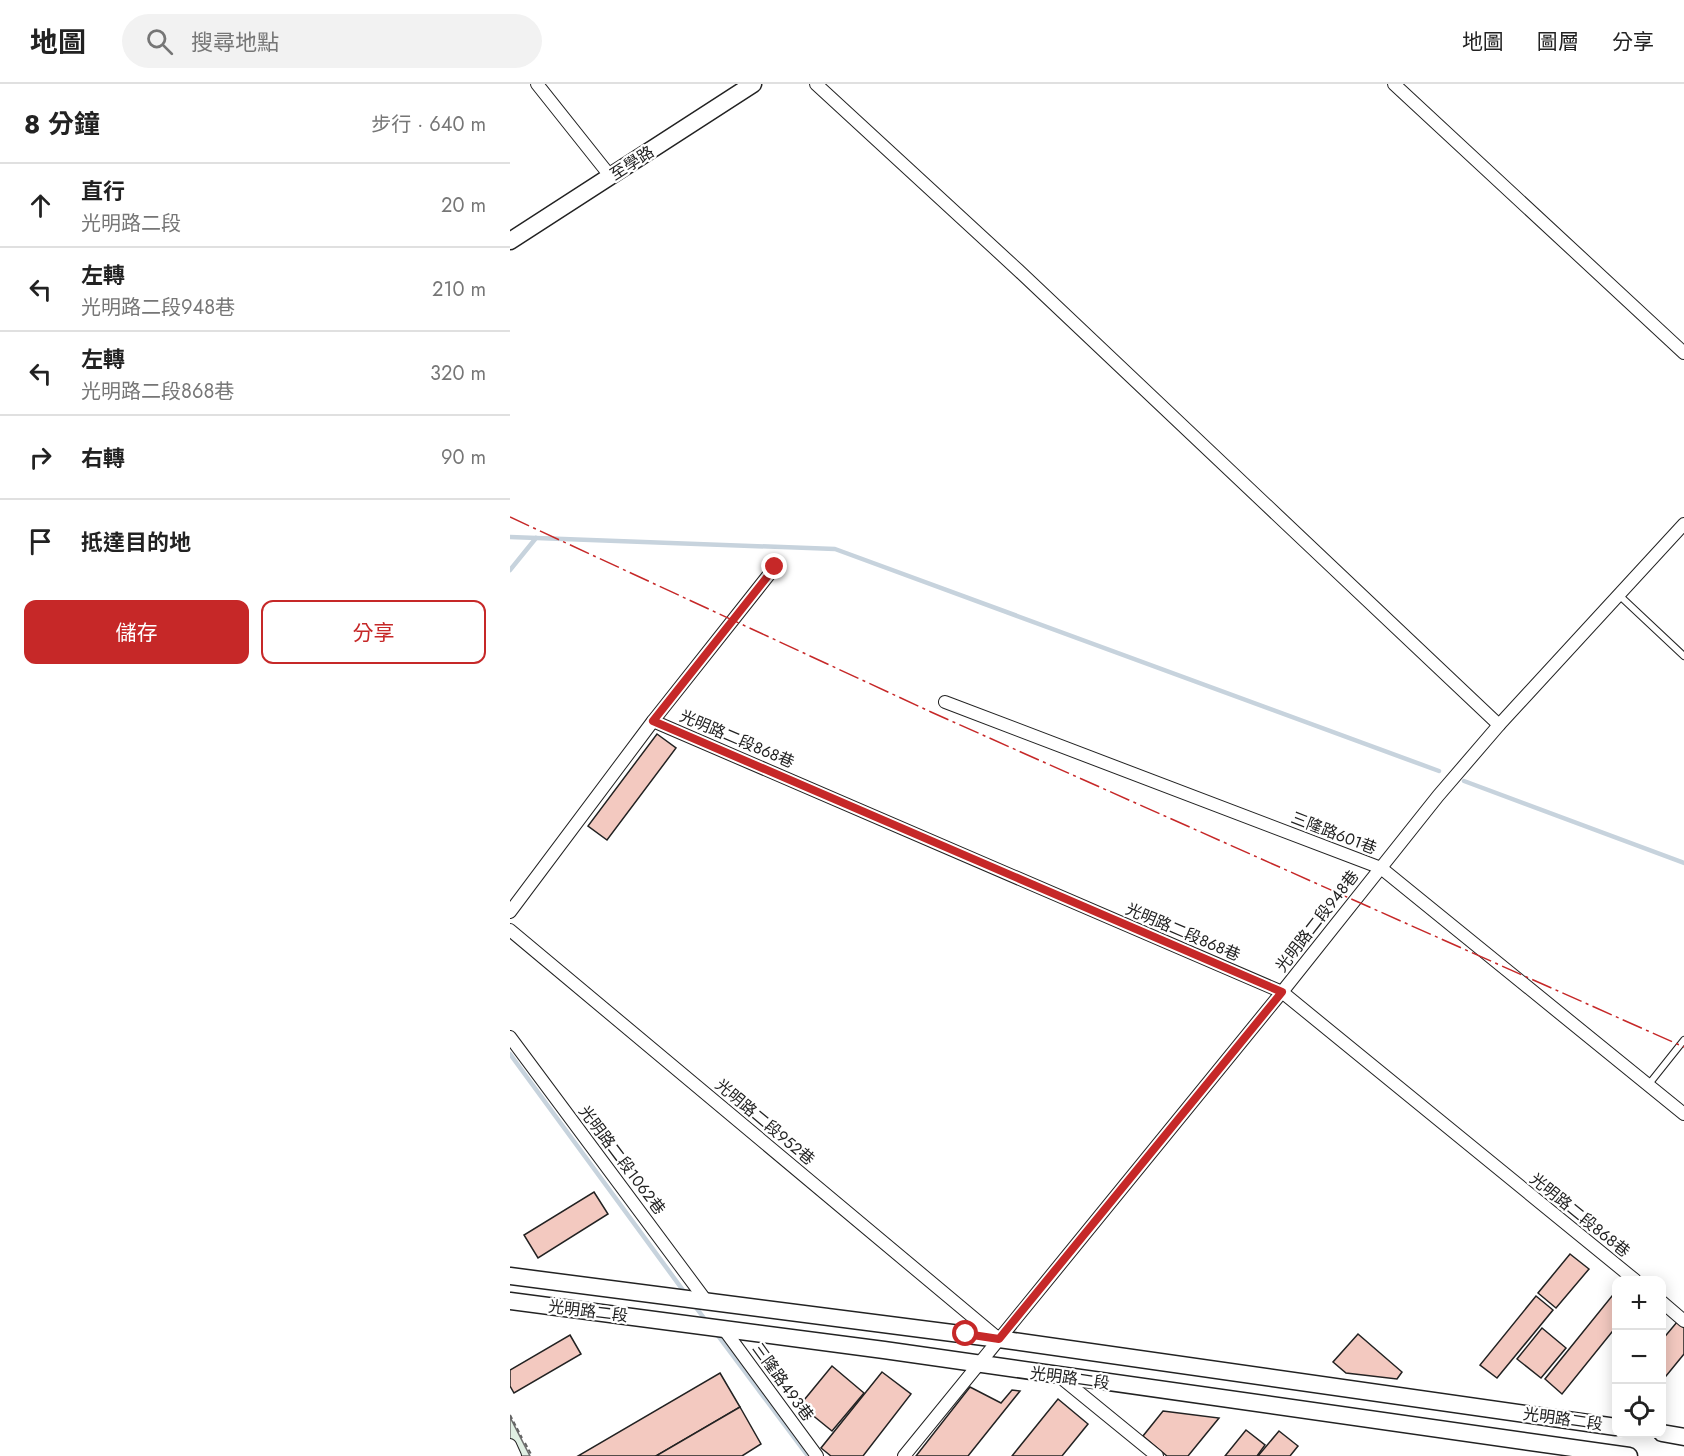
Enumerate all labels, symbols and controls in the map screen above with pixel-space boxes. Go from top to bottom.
search box [122,14,542,68]
text: 地圖 [30,22,86,63]
icon: search [143,25,176,58]
text: 搜尋地點 [191,26,279,58]
text: 地圖 [1462,27,1504,57]
text: 圖層 [1537,27,1579,57]
text: 分享 [1612,27,1654,57]
text: 8 分鐘 [24,105,100,143]
text: 步行 · 640 m [371,110,486,139]
street label: 至學路 [606,140,658,186]
text: 直行 [81,175,125,207]
icon: ahead [24,189,57,222]
text: 20 m [441,191,486,220]
text: 光明路二段 [81,209,181,238]
text: 左轉 [81,259,125,291]
icon: left [24,273,57,306]
text: 210 m [432,275,486,304]
text: 光明路二段948巷 [81,293,235,322]
text: 左轉 [81,343,125,375]
icon: left [24,357,57,390]
text: 320 m [430,359,486,388]
text: 光明路二段868巷 [81,377,234,406]
icon: right [24,441,57,474]
text: 右轉 [81,442,125,474]
text: 90 m [441,443,486,472]
icon: arrive [24,525,57,558]
text: 抵達目的地 [81,526,191,558]
route end [761,553,787,579]
button: 儲存 [24,600,249,664]
button: 分享 [261,600,486,664]
street label: 光明路二段868巷 [676,704,798,774]
street label: 三隆路601巷 [1288,806,1380,860]
street label: 光明路二段948巷 [1270,865,1364,977]
street label: 光明路二段868巷 [1122,897,1244,967]
street label: 光明路二段952巷 [710,1074,820,1170]
street label: 光明路二段1062巷 [573,1101,671,1219]
street label: 光明路二段868巷 [1525,1167,1635,1263]
map controls [1612,1276,1666,1438]
button: + [1612,1276,1666,1330]
street label: 光明路二段 [547,1295,629,1327]
route start [952,1320,978,1346]
button: − [1612,1330,1666,1384]
street label: 三隆路493巷 [747,1338,819,1426]
street label: 光明路二段 [1029,1361,1111,1395]
button: locate [1612,1384,1666,1438]
street label: 光明路二段 [1522,1402,1604,1436]

